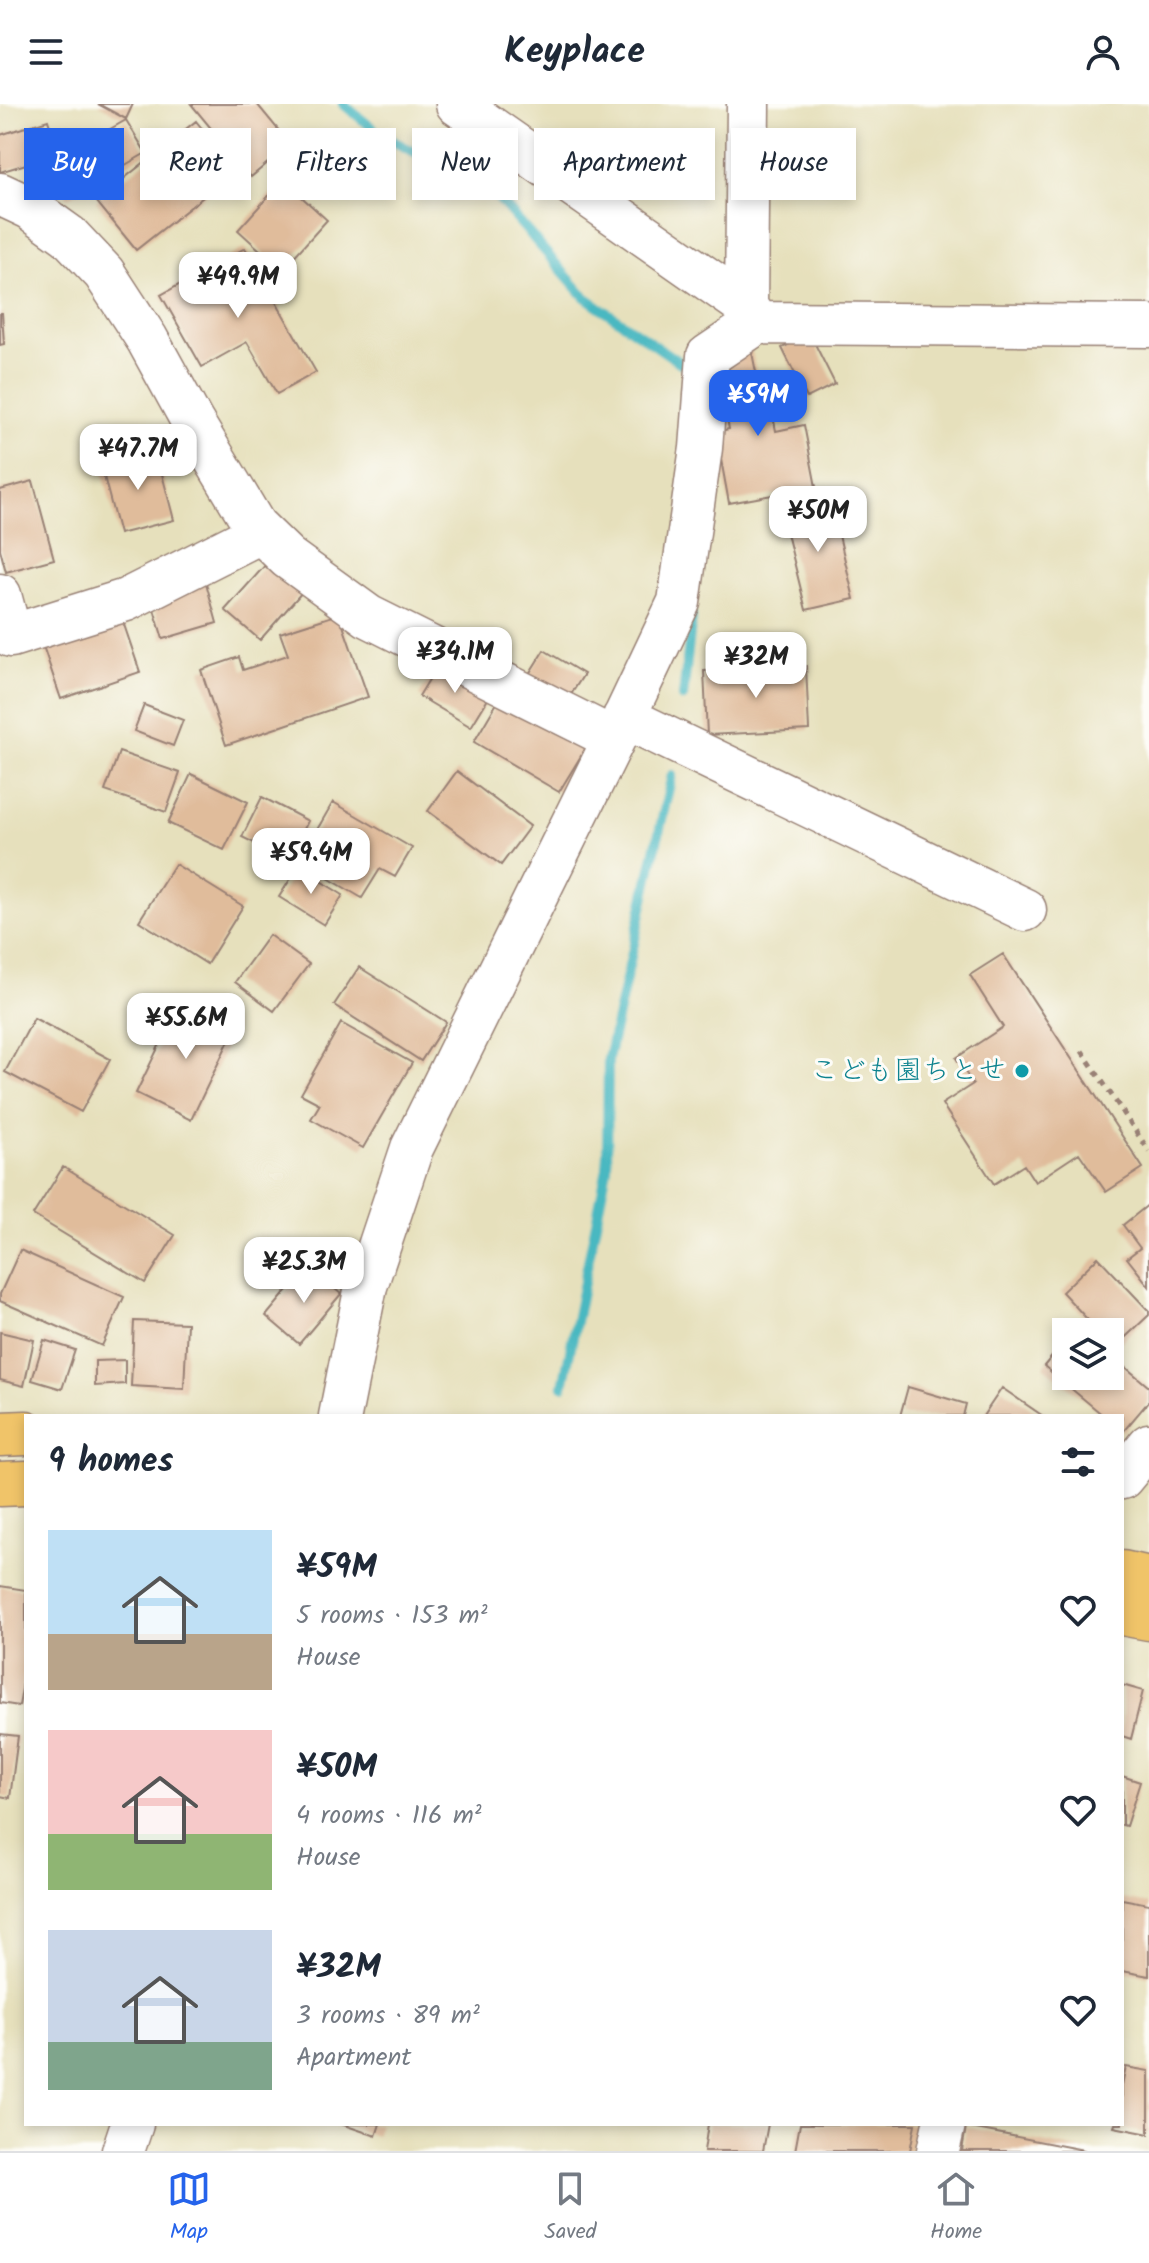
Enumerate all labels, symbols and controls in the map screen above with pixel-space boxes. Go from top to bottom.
text: Keyplace [504,24,645,81]
icon: menu [24,30,68,74]
icon: person [1081,30,1125,74]
chip: Buy [24,128,124,200]
chip: Rent [140,128,251,200]
chip: Filters [267,128,396,200]
chip: New [412,128,518,200]
chip: Apartment [534,128,715,200]
chip: House [731,128,856,200]
pin: ¥49.9M [173,252,303,320]
text: ¥49.9M [197,257,279,299]
pin: ¥59M [711,370,805,438]
text: ¥59M [727,375,789,417]
pin: ¥47.7M [73,424,203,492]
text: ¥47.7M [98,429,178,471]
pin: ¥50M [771,486,865,554]
text: ¥50M [787,491,849,533]
pin: ¥34.1M [390,627,520,695]
text: ¥34.1M [416,632,494,674]
pin: ¥32M [709,632,803,700]
text: ¥32M [723,637,789,679]
pin: ¥59.4M [246,828,376,896]
text: ¥59.4M [270,833,352,875]
pin: ¥55.6M [121,993,251,1061]
text: ¥55.6M [145,998,227,1040]
place label: こども園ちとせ [810,1049,1006,1094]
marker: こども園ちとせ [1013,1062,1031,1080]
pin: ¥25.3M [239,1237,369,1305]
text: ¥25.3M [262,1242,346,1284]
map controls [1052,1318,1124,1390]
button: layers [1052,1318,1124,1390]
text: 9 homes [48,1435,173,1489]
icon: filters [1056,1440,1100,1484]
text: ¥59M [296,1541,377,1595]
icon: home [112,1562,208,1658]
icon: heart [1056,1588,1100,1632]
text: 5 rooms · 153 m² [296,1595,487,1637]
text: House [296,1637,360,1679]
text: ¥50M [296,1741,377,1795]
icon: home [112,1762,208,1858]
icon: heart [1056,1788,1100,1832]
text: 4 rooms · 116 m² [296,1795,482,1837]
text: House [296,1837,360,1879]
text: ¥32M [296,1941,381,1995]
icon: home [112,1962,208,2058]
icon: heart [1056,1988,1100,2032]
text: 3 rooms · 89 m² [296,1995,480,2037]
text: Apartment [296,2037,411,2079]
tab: Map [167,2167,211,2250]
tab: Saved [544,2167,597,2250]
tab: Home [930,2167,982,2250]

